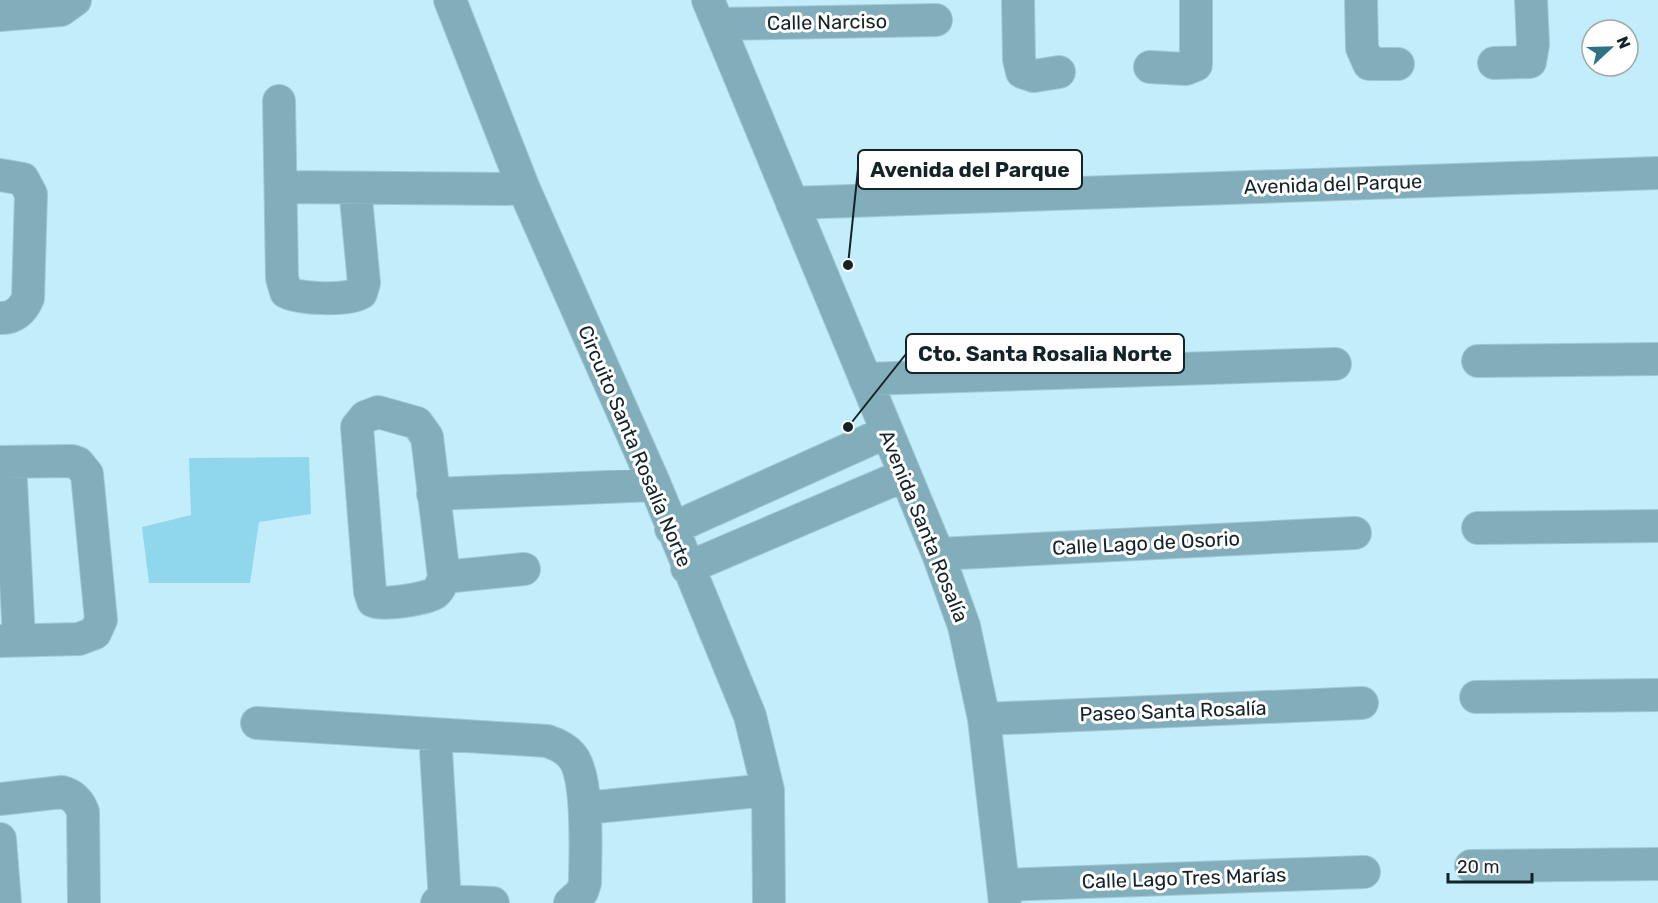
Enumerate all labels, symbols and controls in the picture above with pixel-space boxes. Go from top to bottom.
street label: Calle Narciso [767,9,887,35]
north arrow [1580,18,1640,78]
text: N [1612,34,1634,51]
callout: Avenida del Parque [858,150,1082,189]
text: Avenida del Parque [870,157,1070,182]
street label: Avenida del Parque [1243,169,1423,199]
street label: Circuito Santa Rosalía Norte [573,322,697,570]
callout: Cto. Santa Rosalia Norte [906,334,1184,373]
text: Cto. Santa Rosalia Norte [918,341,1172,366]
street label: Avenida Santa Rosalía [874,426,974,626]
street label: Calle Lago de Osorio [1052,526,1240,560]
street label: Paseo Santa Rosalía [1079,696,1267,726]
scale bar [1448,846,1532,884]
text: 20 m [1457,856,1499,878]
street label: Calle Lago Tres Marías [1081,862,1287,894]

